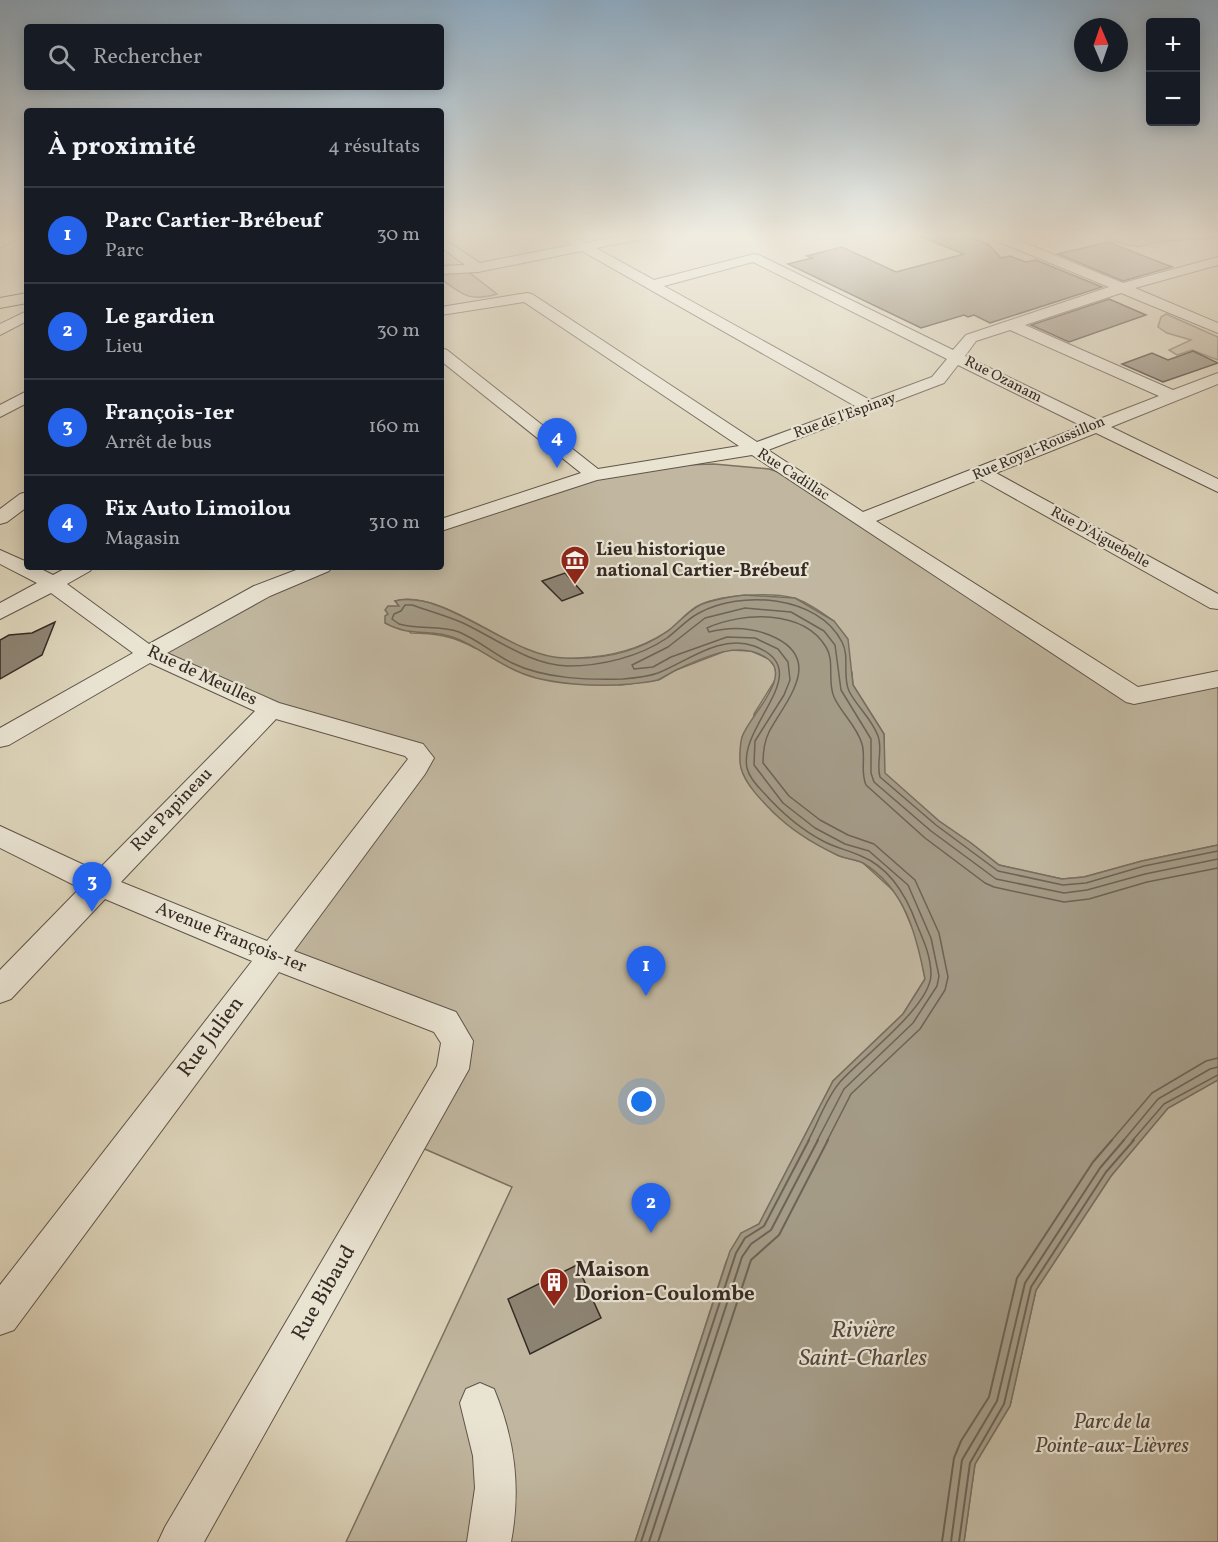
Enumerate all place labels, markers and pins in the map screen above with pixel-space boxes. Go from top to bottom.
pin: 4 [538,418,576,468]
place label: Lieu historique national Cartier-Brébeuf [596,538,809,584]
museum icon: Lieu historique national Cartier-Brébeuf [559,544,591,586]
pin: 3 [72,862,112,912]
pin: 1 [626,946,666,996]
pin: 2 [632,1184,670,1233]
place label: Maison Dorion-Coulombe [575,1256,755,1309]
building icon: Maison Dorion-Coulombe [538,1266,570,1308]

